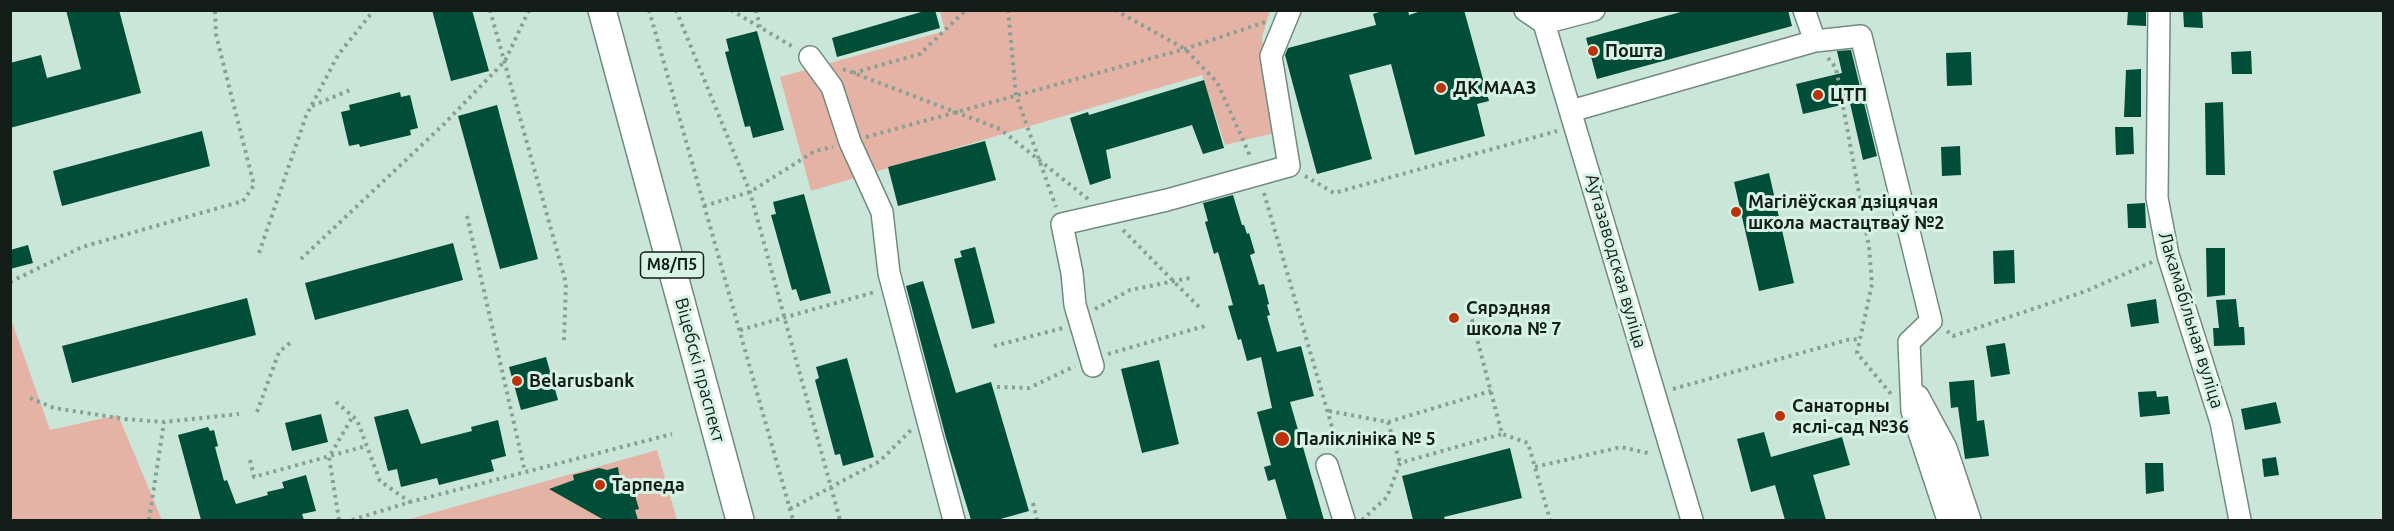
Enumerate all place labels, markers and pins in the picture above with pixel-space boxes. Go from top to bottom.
place label: Пошта [1605,40,1663,62]
marker: Пошта [1586,44,1600,58]
place label: ДК МААЗ [1453,77,1536,99]
marker: ДК МААЗ [1434,81,1448,95]
place label: ЦТП [1830,84,1867,106]
marker: ЦТП [1811,88,1825,102]
place label: Магілёўская дзіцячая школа мастацтваў №2 [1748,191,1944,234]
marker: Магілёўская дзіцячая школа мастацтваў №2 [1729,205,1743,219]
place label: Сярэдняя школа № 7 [1466,297,1561,340]
marker: Сярэдняя школа № 7 [1447,311,1461,325]
place label: Belarusbank [529,370,634,392]
marker: Belarusbank [510,374,524,388]
place label: Санаторны яслі-сад №36 [1792,395,1909,438]
marker: Санаторны яслі-сад №36 [1773,409,1787,423]
place label: Паліклініка № 5 [1296,428,1436,450]
marker: Паліклініка № 5 [1273,430,1291,448]
place label: Тарпеда [612,474,685,496]
marker: Тарпеда [593,478,607,492]

